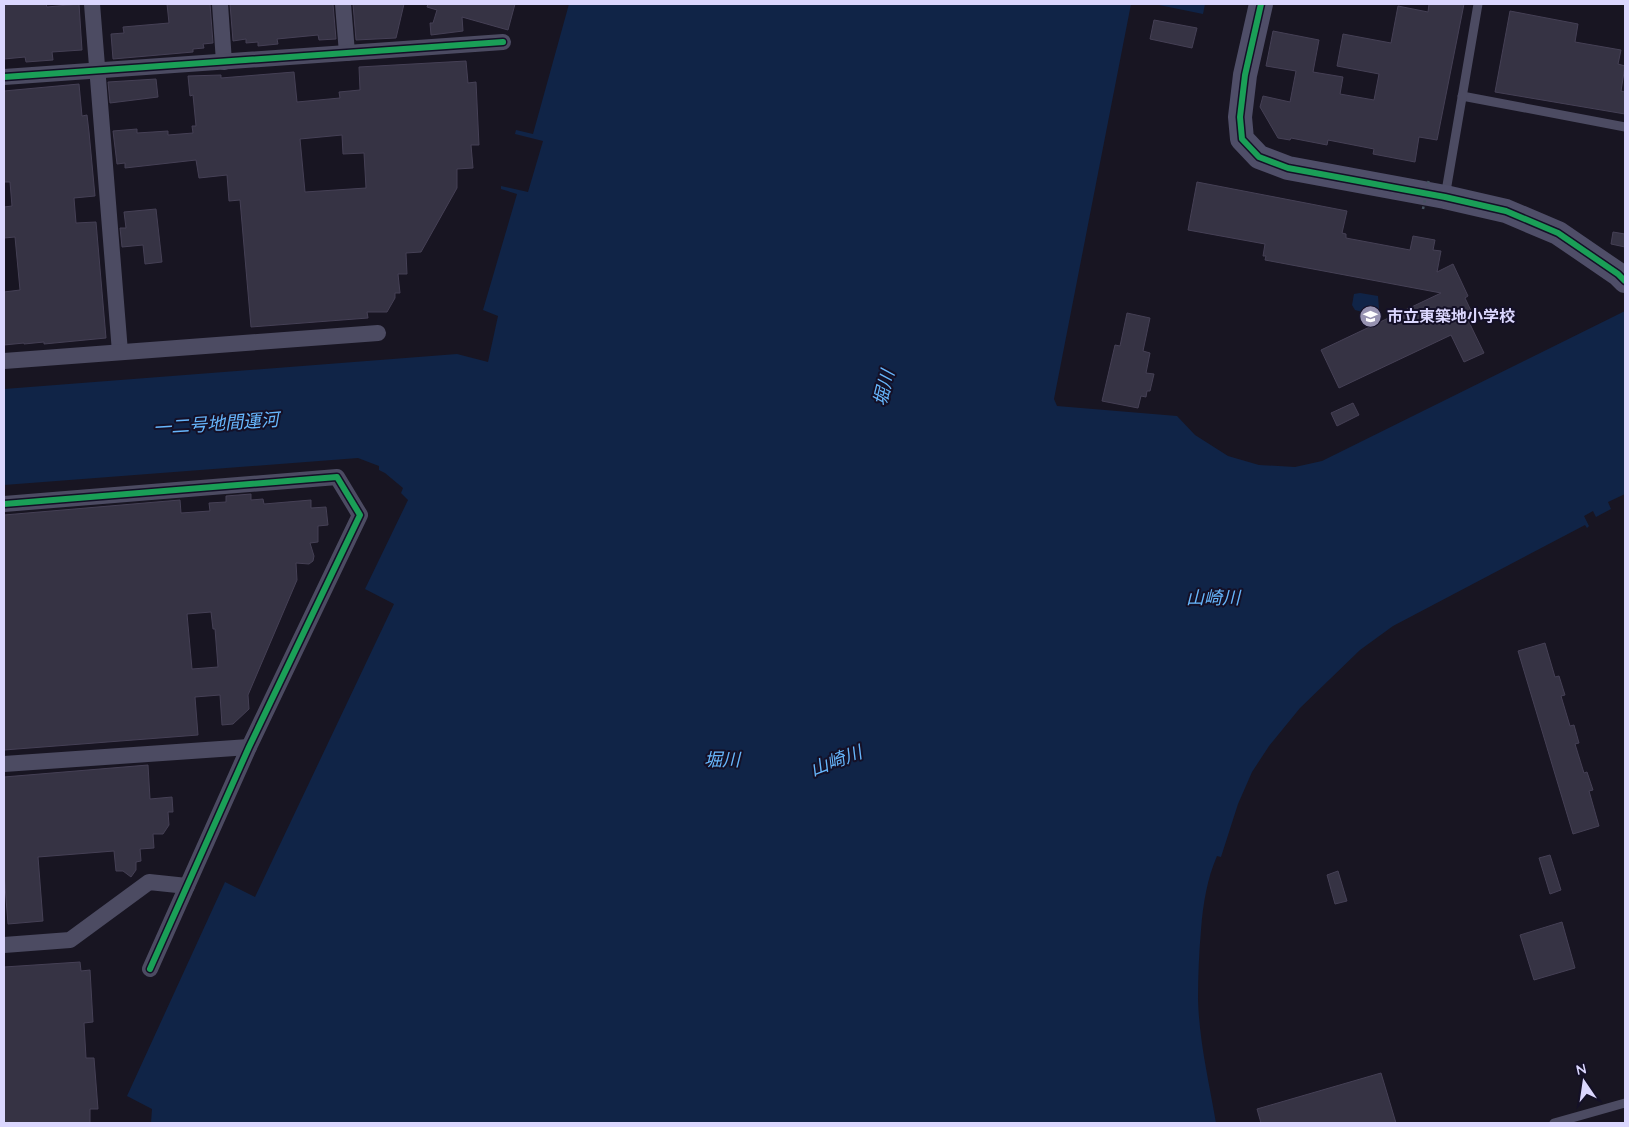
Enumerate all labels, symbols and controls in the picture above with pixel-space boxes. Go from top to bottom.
school or university icon: 市立東築地小学校 [1359,304,1383,328]
place label: 市立東築地小学校 [1387,306,1515,326]
water label: 堀川 [868,366,900,408]
water label: 一二号地間運河 [152,407,283,439]
water label: 山崎川 [1186,586,1242,609]
water label: 山崎川 [806,739,867,781]
water label: 堀川 [704,748,742,771]
north arrow [1559,1057,1609,1107]
text: N [1574,1059,1588,1079]

